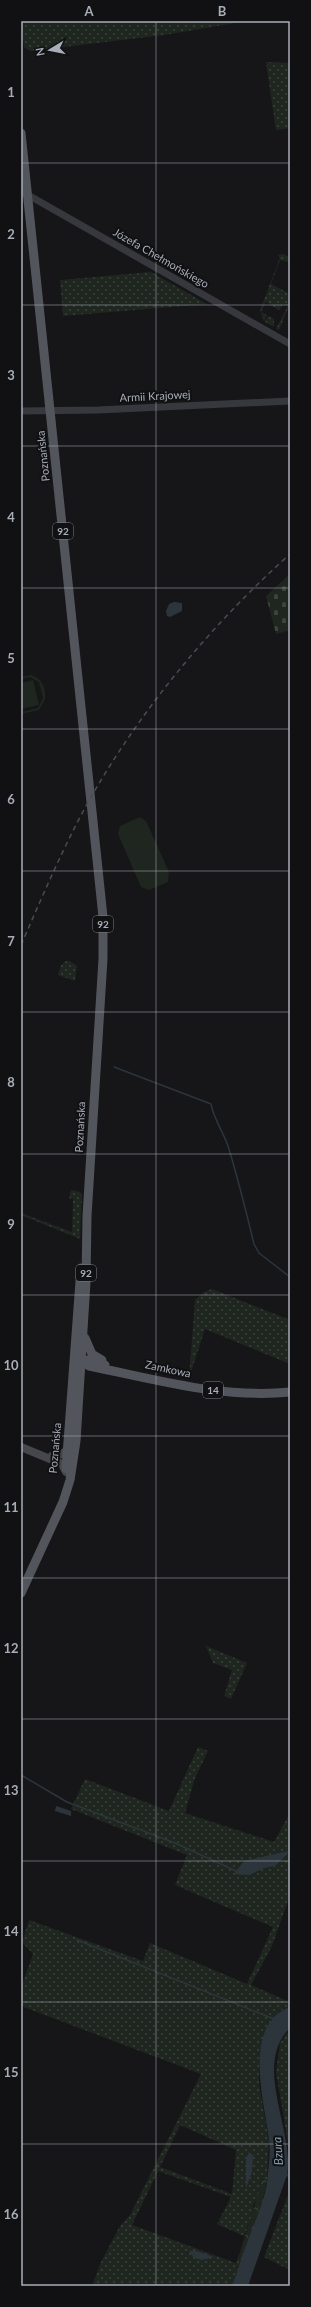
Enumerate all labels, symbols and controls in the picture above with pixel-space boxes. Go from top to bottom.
text: A [83,3,94,19]
text: B [218,3,227,19]
north arrow [30,30,70,70]
text: N [33,47,47,57]
text: 1 [7,84,15,100]
street label: Józefa Chełmońskiego [111,225,211,290]
text: 2 [7,226,15,242]
text: 3 [7,367,15,383]
street label: Armii Krajowej [119,387,191,404]
street label: Poznańska [33,430,52,482]
text: 4 [7,509,15,525]
road number: 92 [53,523,73,539]
text: 5 [7,650,15,666]
text: 6 [7,791,15,807]
road number: 92 [93,916,113,932]
text: 7 [7,933,15,949]
text: 8 [7,1074,15,1090]
street label: Poznańska [72,1101,87,1153]
text: 9 [7,1216,15,1232]
road number: 92 [76,1265,96,1281]
text: 10 [3,1357,19,1373]
street label: Zamkowa [144,1357,192,1380]
road number: 14 [203,1382,223,1398]
street label: Poznańska [46,1422,63,1474]
text: 11 [3,1499,19,1515]
text: 12 [3,1640,19,1656]
text: 13 [3,1782,19,1798]
text: 14 [3,1923,19,1939]
text: 15 [3,2064,19,2080]
water label: Bzura [269,2136,286,2166]
text: 16 [3,2206,19,2222]

